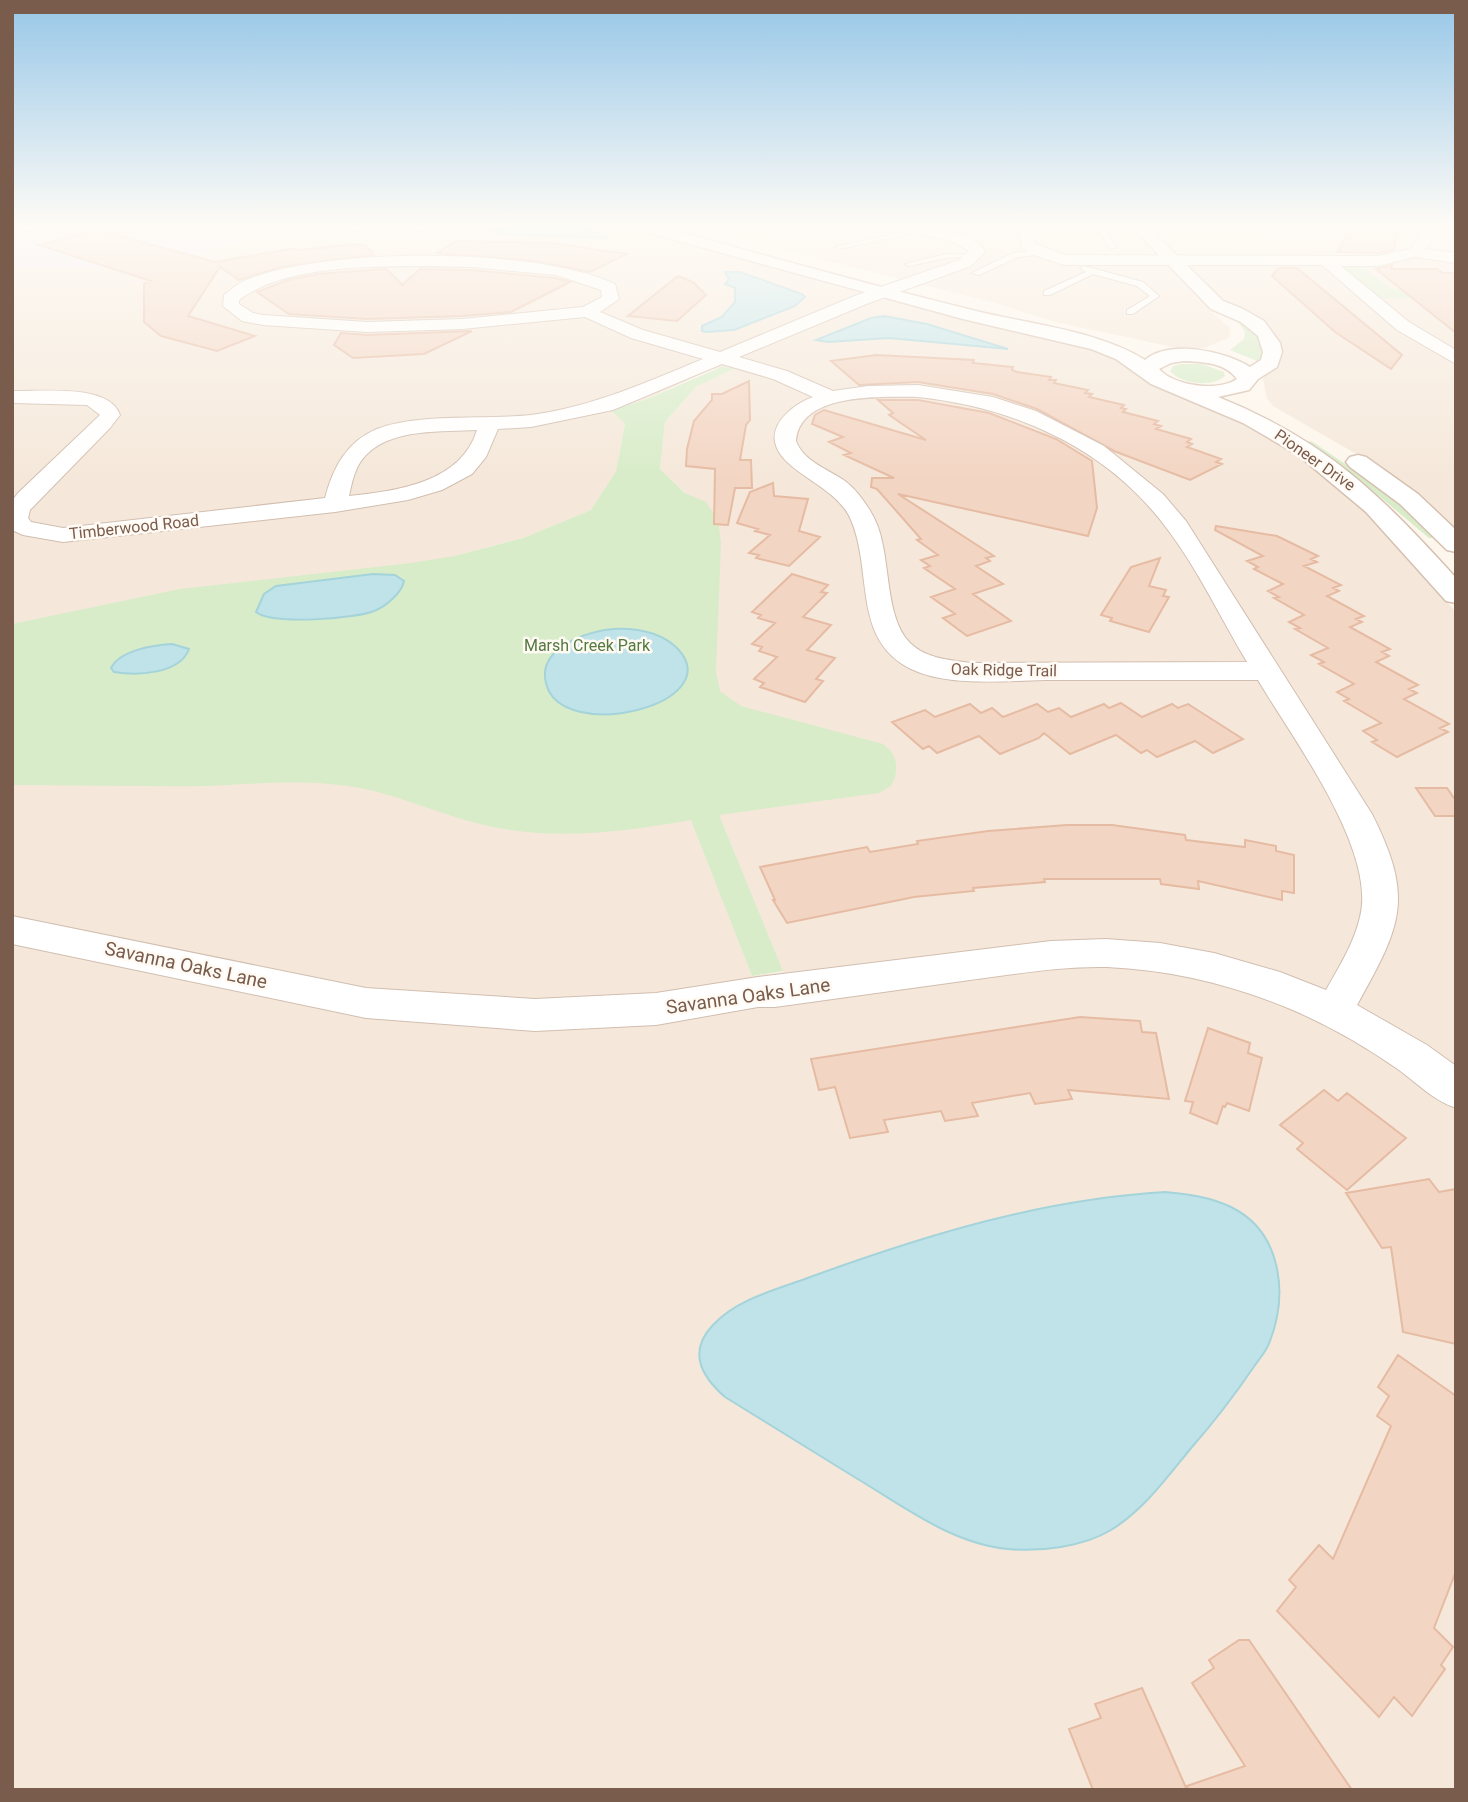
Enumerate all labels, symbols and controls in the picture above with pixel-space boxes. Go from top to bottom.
street label: Pioneer Drive [1271,425,1359,495]
street label: Timberwood Road [68,511,200,543]
park label: Marsh Creek Park [524,636,651,655]
street label: Oak Ridge Trail [951,660,1057,680]
street label: Savanna Oaks Lane [103,937,269,993]
street label: Savanna Oaks Lane [664,973,832,1019]

